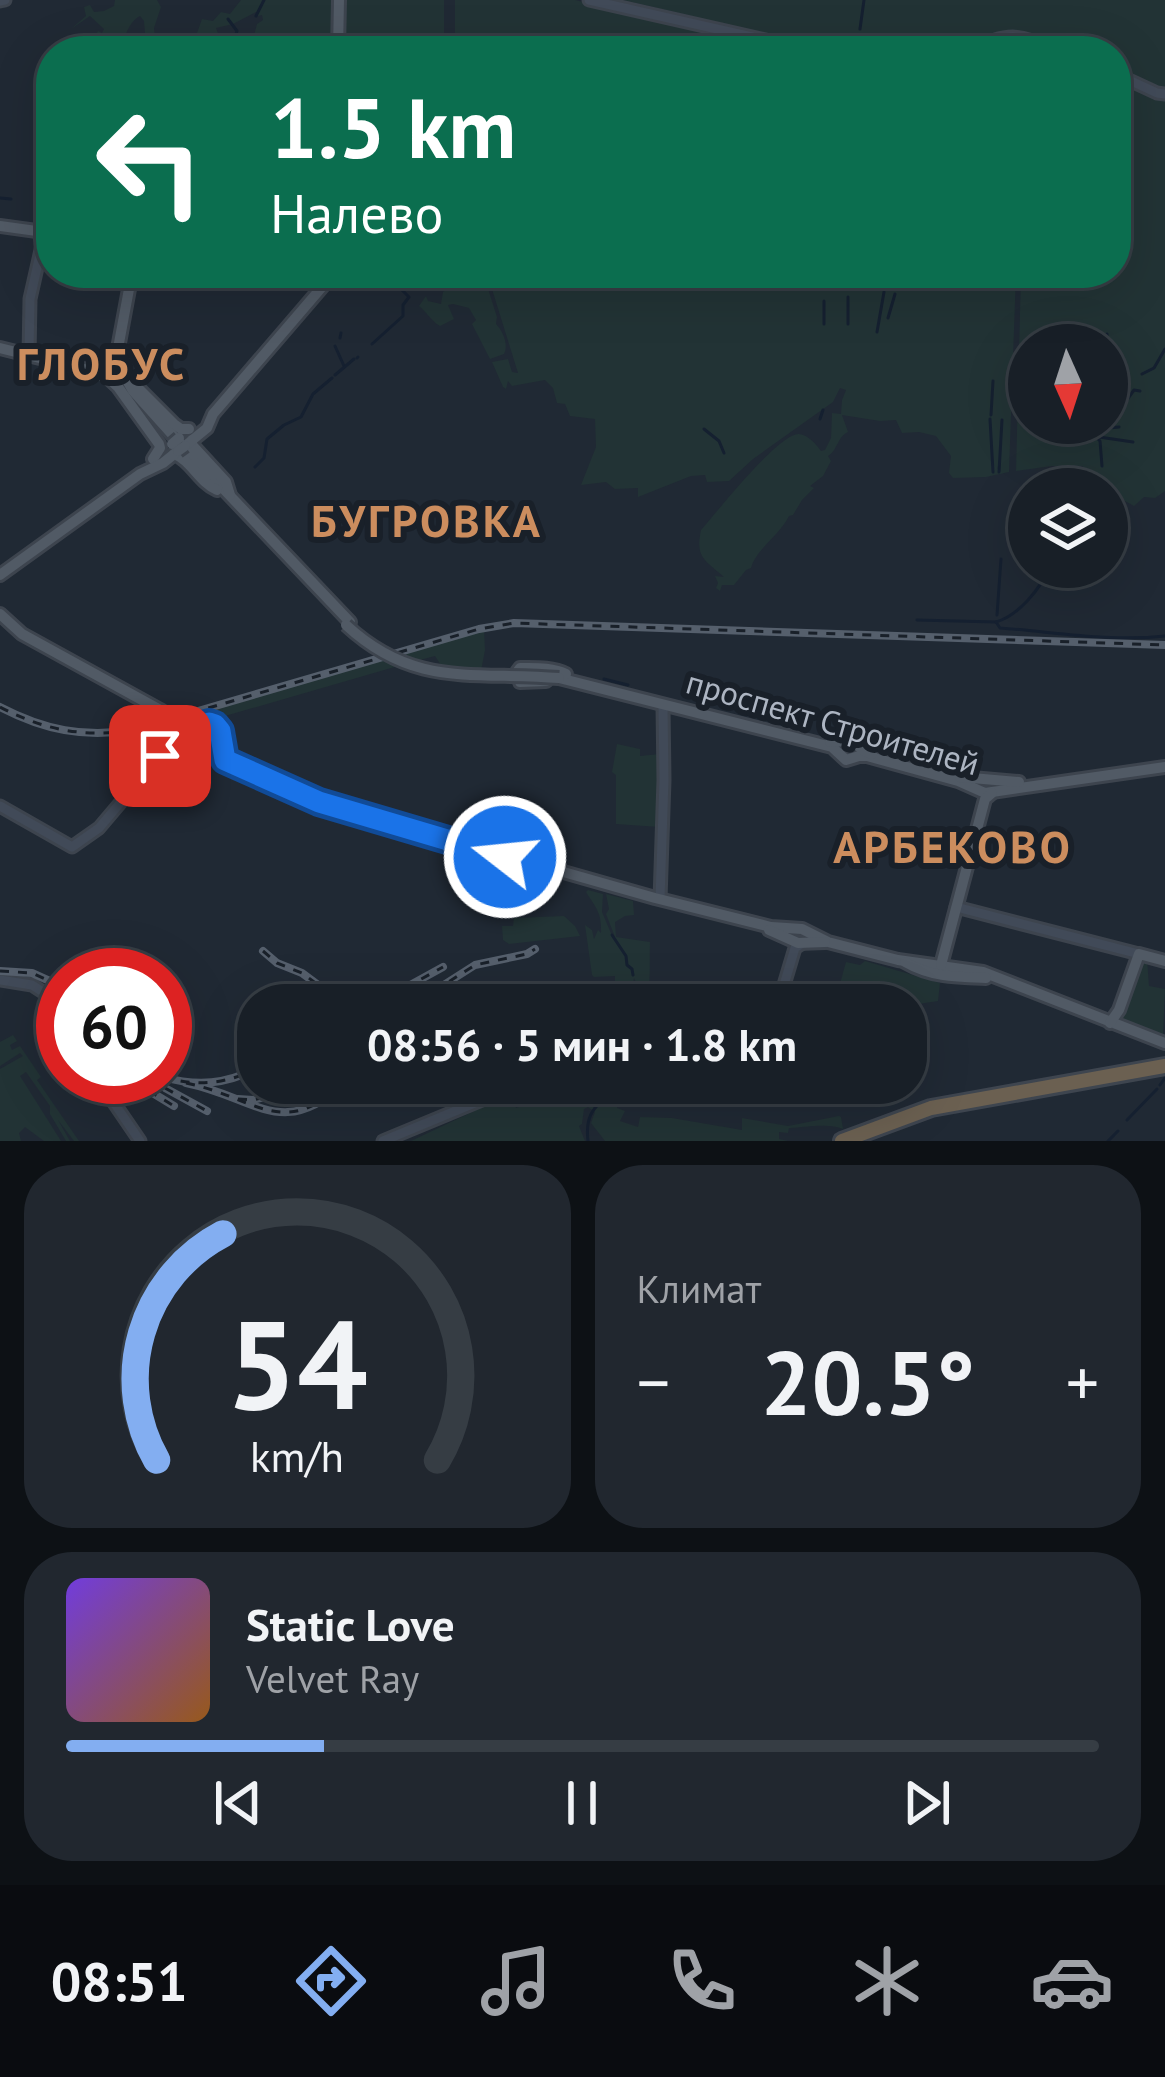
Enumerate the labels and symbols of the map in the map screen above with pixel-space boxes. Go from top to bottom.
north arrow [1008,324,1128,444]
district label: ГЛОБУС [17,334,187,392]
district label: БУГРОВКА [311,491,543,549]
street label: проспект Строителей [682,660,984,784]
pin [109,705,211,807]
position arrow [442,794,568,920]
district label: АРБЕКОВО [833,817,1073,875]
speed limit sign: 60 [36,948,192,1104]

